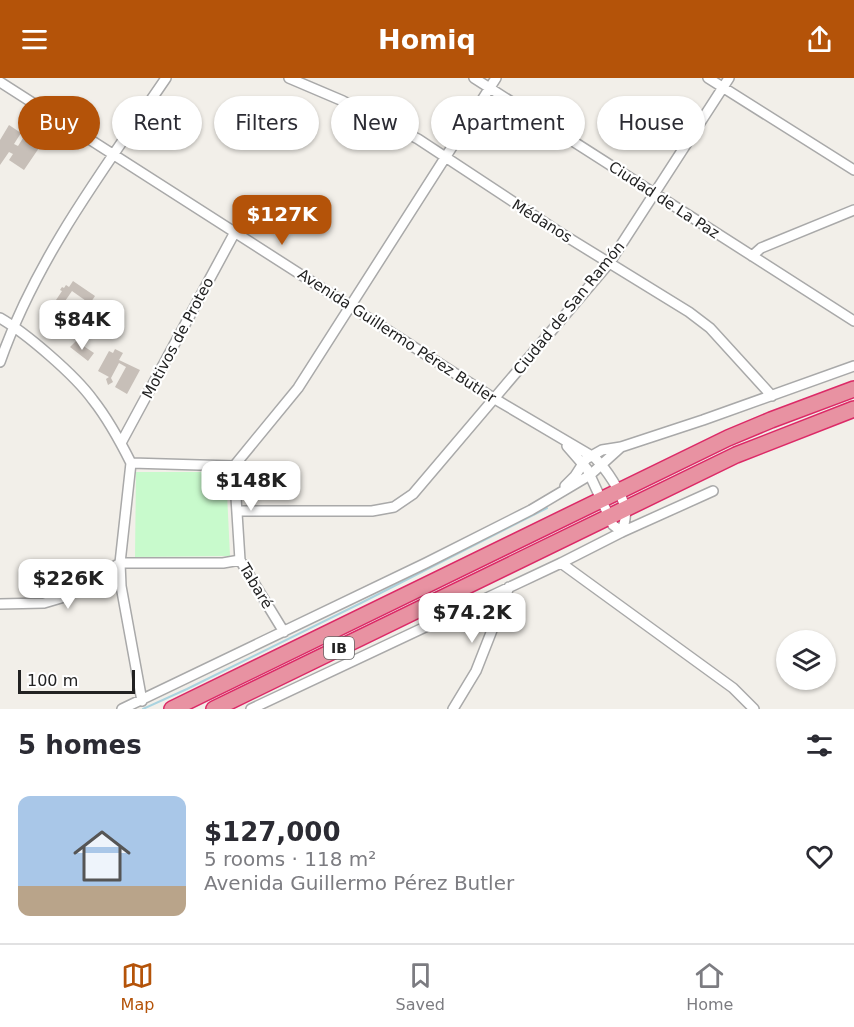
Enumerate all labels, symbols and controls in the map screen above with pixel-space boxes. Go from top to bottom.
icon: menu [18,23,51,56]
icon: share [803,23,836,56]
text: Homiq [378,24,476,55]
chip: Buy [18,96,100,150]
chip: Rent [112,96,202,150]
chip: Filters [214,96,319,150]
chip: New [331,96,419,150]
chip: Apartment [431,96,585,150]
chip: House [597,96,705,150]
street label: Ciudad de La Paz [605,157,723,243]
pin: $127K [240,195,324,246]
street label: Médanos [509,196,575,247]
text: $127K [246,202,318,226]
street label: Ciudad de San Ramón [510,238,628,378]
street label: Avenida Guillermo Pérez Butler [295,265,500,407]
street label: Motivos de Proteo [138,274,218,402]
pin: $84K [46,300,118,351]
text: $84K [53,307,111,331]
pin: $148K [209,461,293,512]
text: $148K [215,468,287,492]
pin: $226K [26,559,110,610]
street label: Tabaré [235,559,277,612]
text: $226K [32,566,104,590]
pin: $74.2K [423,593,521,644]
text: $74.2K [433,600,511,624]
map controls [776,630,836,690]
button: layers [776,630,836,690]
road number: IB [324,637,354,659]
scale bar [18,667,135,694]
text: 100 m [27,671,78,690]
icon: filters [803,729,836,762]
text: 5 homes [18,730,142,760]
text: $127,000 [204,817,341,847]
icon: home [66,820,138,892]
icon: heart [803,840,836,873]
text: 5 rooms · 118 m² [204,847,376,871]
text: Avenida Guillermo Pérez Butler [204,871,514,895]
tab: Map [121,959,154,1014]
tab: Saved [396,959,445,1014]
tab: Home [686,959,733,1014]

